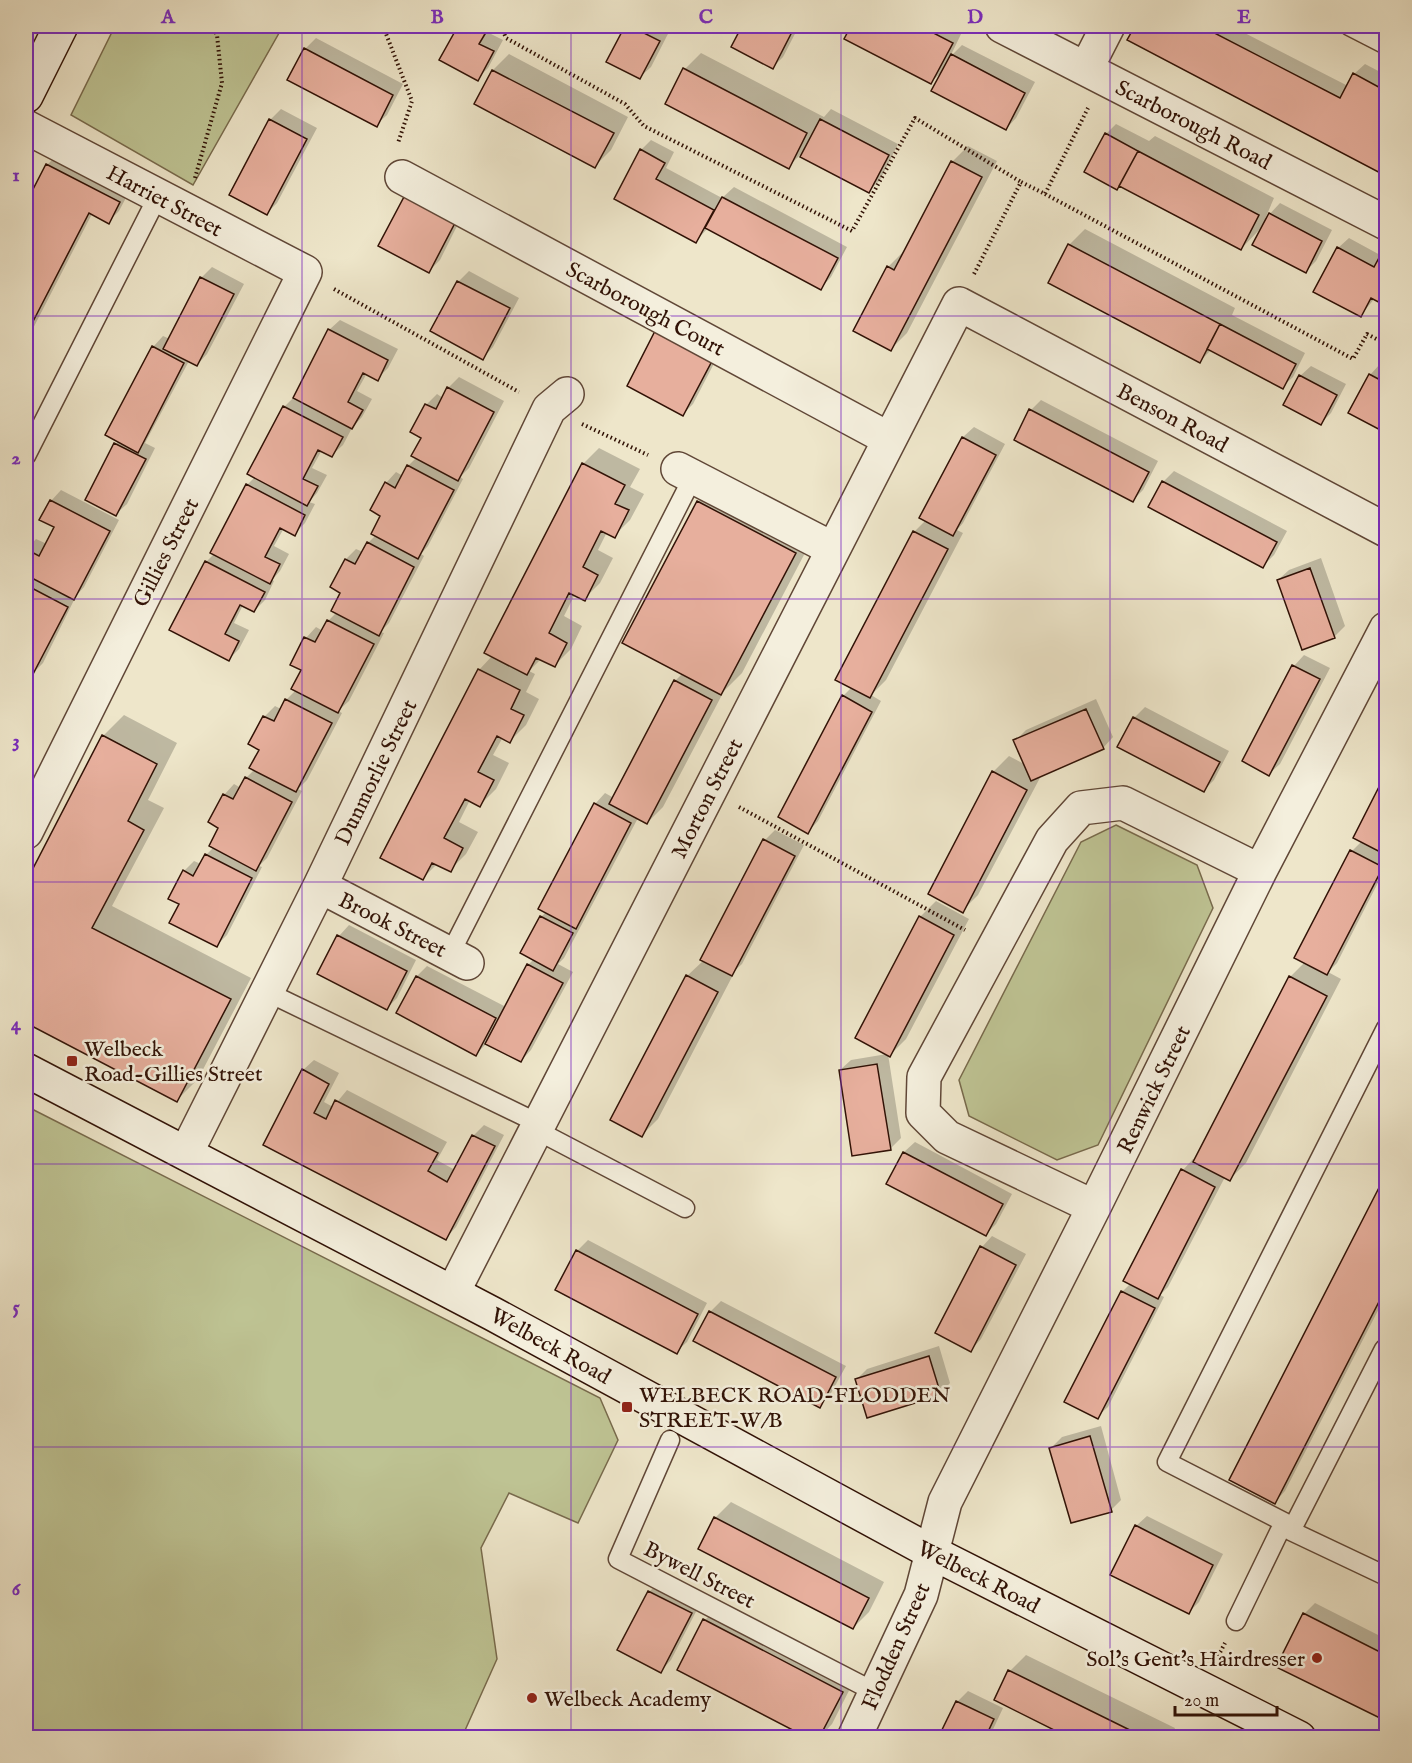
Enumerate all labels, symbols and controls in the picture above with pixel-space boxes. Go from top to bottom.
text: A [160,5,176,30]
text: B [430,5,444,30]
text: C [699,5,713,30]
text: D [967,5,983,30]
text: E [1237,5,1251,30]
street label: Scarborough Road [1110,74,1276,177]
street label: Harriet Street [101,159,227,244]
text: 1 [12,163,20,188]
street label: Scarborough Court [561,256,730,364]
street label: Benson Road [1112,378,1233,460]
text: 2 [11,446,21,471]
street label: Gillies Street [127,493,206,612]
street label: Dunmorlie Street [329,695,424,850]
text: 3 [12,729,20,754]
street label: Morton Street [666,734,750,864]
street label: Brook Street [333,887,451,965]
text: 4 [11,1012,22,1037]
street label: Renwick Street [1112,1021,1198,1159]
place label: Welbeck Road-Gillies Street [84,1036,263,1089]
marker: Welbeck Road-Gillies Street [65,1054,79,1068]
text: 5 [12,1295,20,1320]
street label: Welbeck Road [485,1302,615,1392]
place label: WELBECK ROAD-FLODDEN STREET-W/B [639,1382,951,1435]
marker: WELBECK ROAD-FLODDEN STREET-W/B [620,1400,634,1414]
street label: Welbeck Road [912,1535,1044,1621]
street label: Bywell Street [639,1536,760,1616]
text: 6 [12,1577,22,1602]
street label: Flodden Street [856,1578,938,1715]
place label: Sol's Gent's Hairdresser [1086,1646,1305,1674]
marker: Sol's Gent's Hairdresser [1310,1651,1324,1665]
scale bar [1175,1679,1277,1717]
place label: Welbeck Academy [544,1686,711,1714]
text: 20 m [1184,1690,1219,1713]
marker: Welbeck Academy [525,1691,539,1705]

